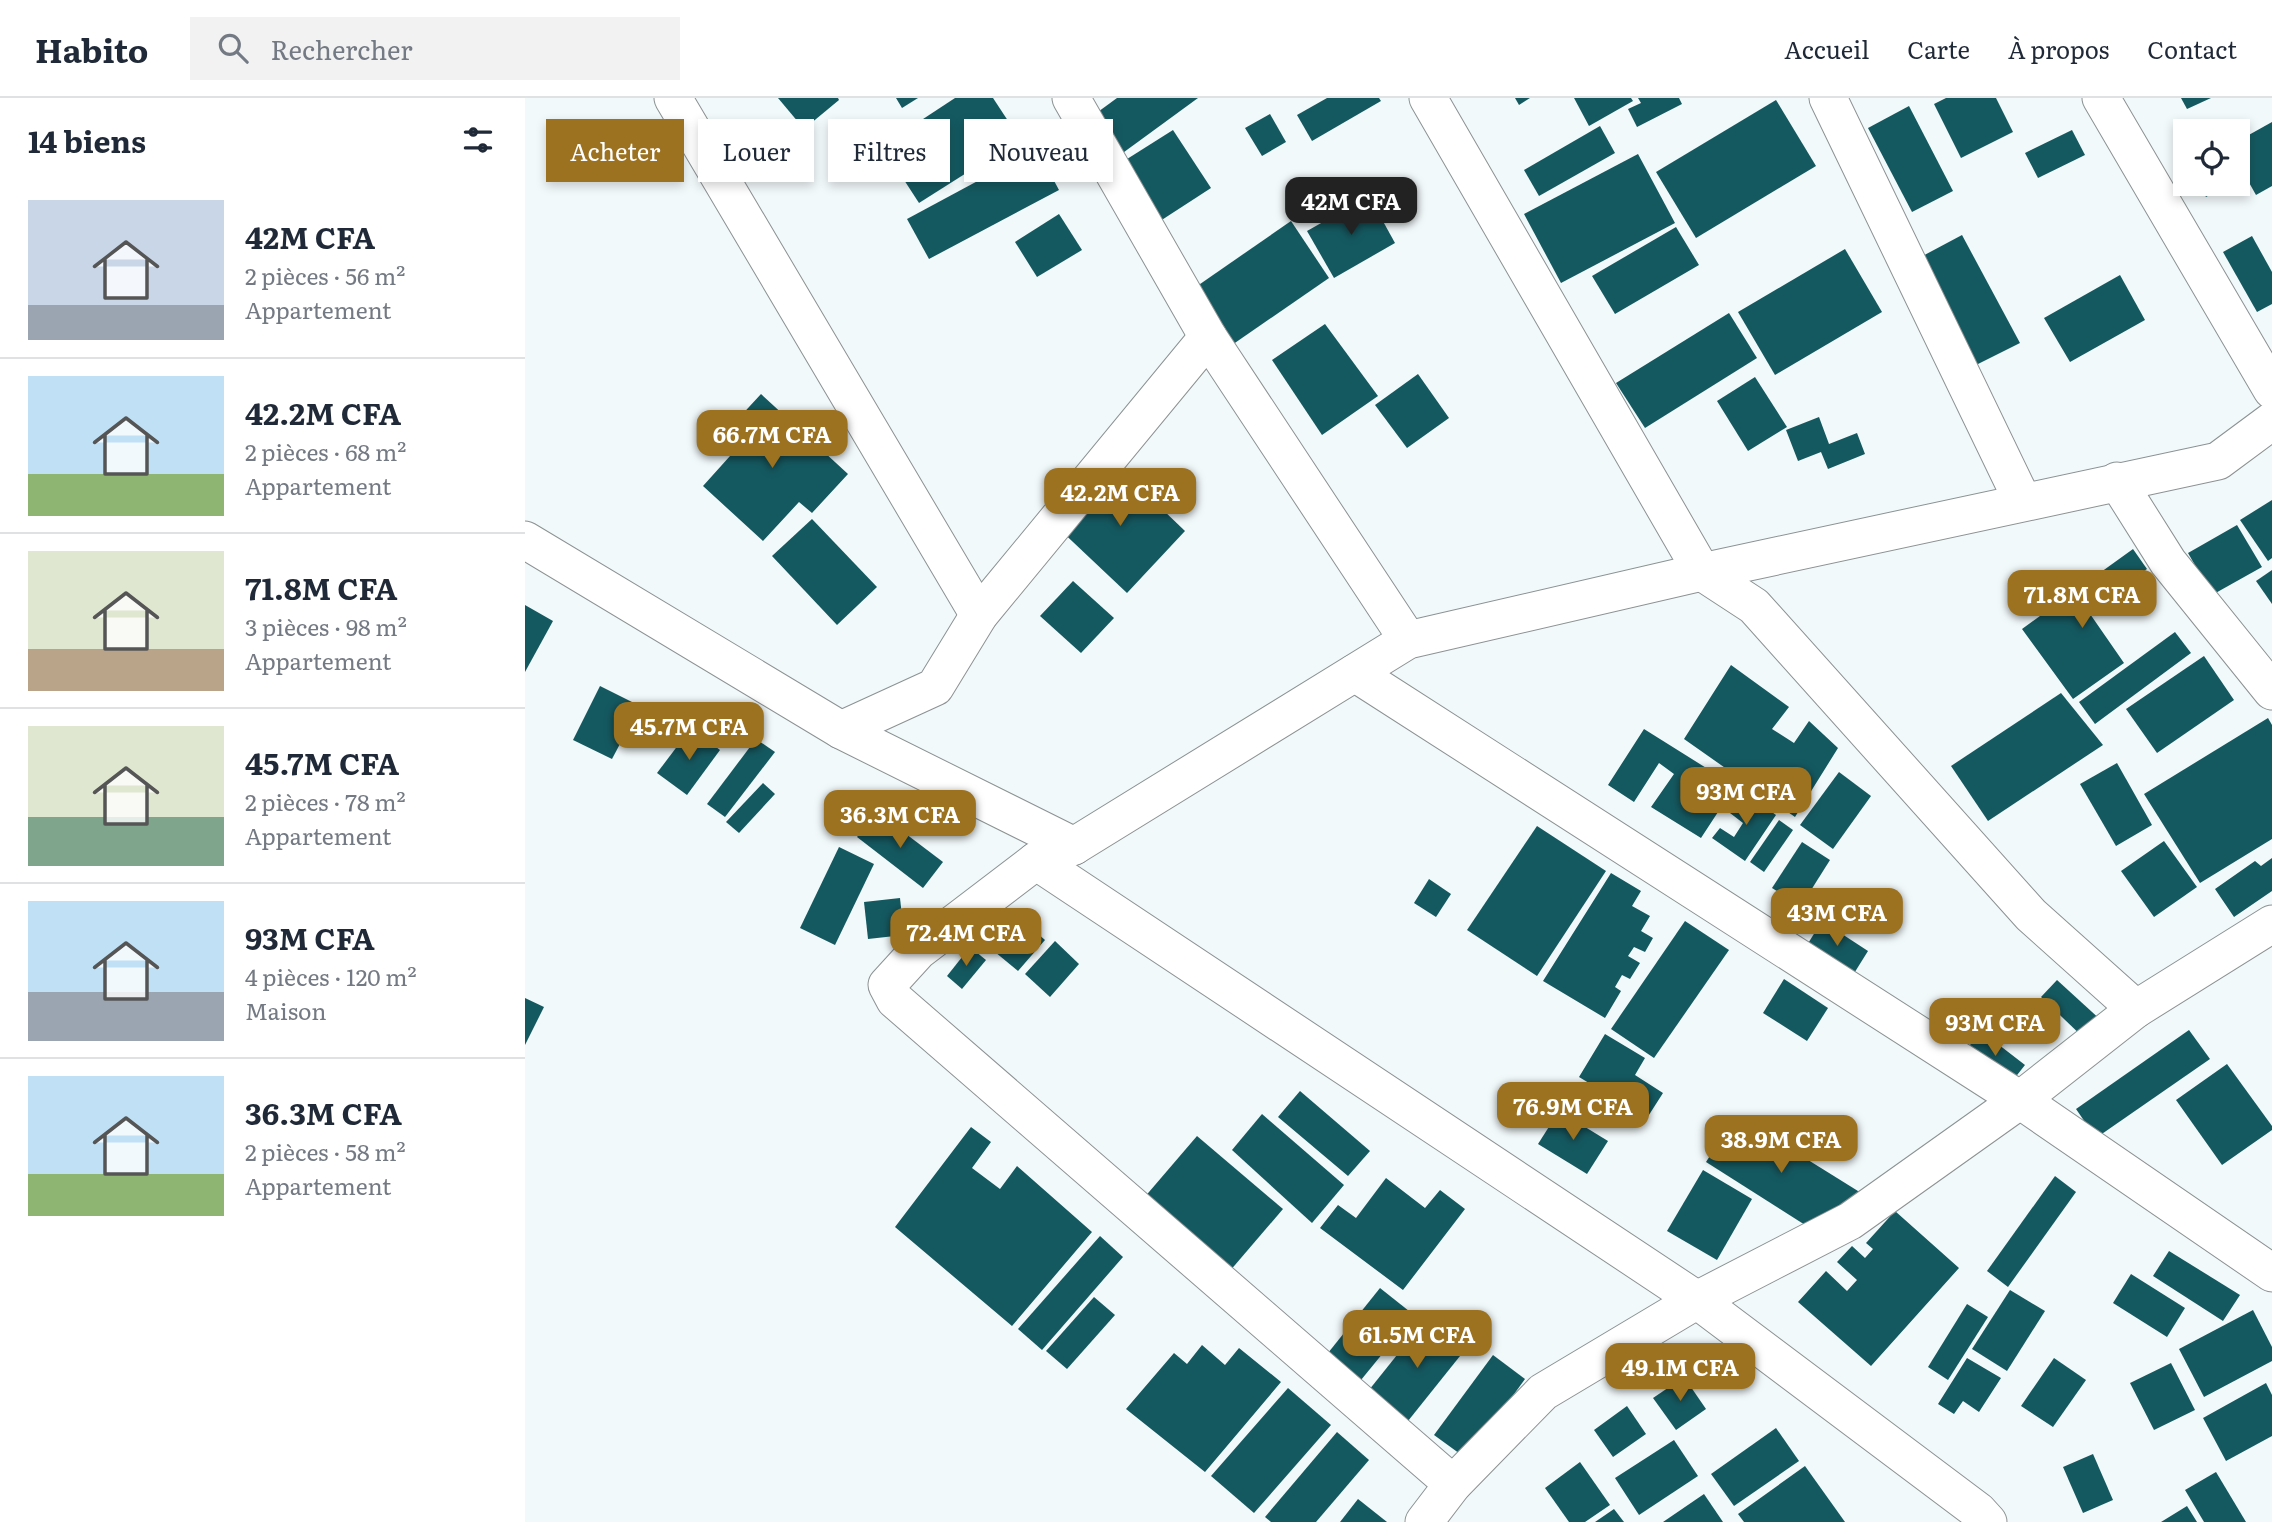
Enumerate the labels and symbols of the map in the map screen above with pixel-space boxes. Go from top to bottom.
pin: 42M CFA [1286,178,1416,237]
pin: 66.7M CFA [692,410,852,470]
pin: 42.2M CFA [1040,468,1200,528]
pin: 71.8M CFA [2002,570,2162,630]
pin: 45.7M CFA [609,702,769,762]
pin: 93M CFA [1681,768,1811,827]
pin: 36.3M CFA [820,790,980,850]
pin: 43M CFA [1772,888,1902,948]
pin: 72.4M CFA [886,908,1046,968]
pin: 93M CFA [1930,998,2060,1058]
pin: 76.9M CFA [1493,1082,1653,1142]
pin: 38.9M CFA [1701,1116,1861,1175]
pin: 61.5M CFA [1337,1310,1497,1370]
pin: 49.1M CFA [1600,1344,1760,1403]

